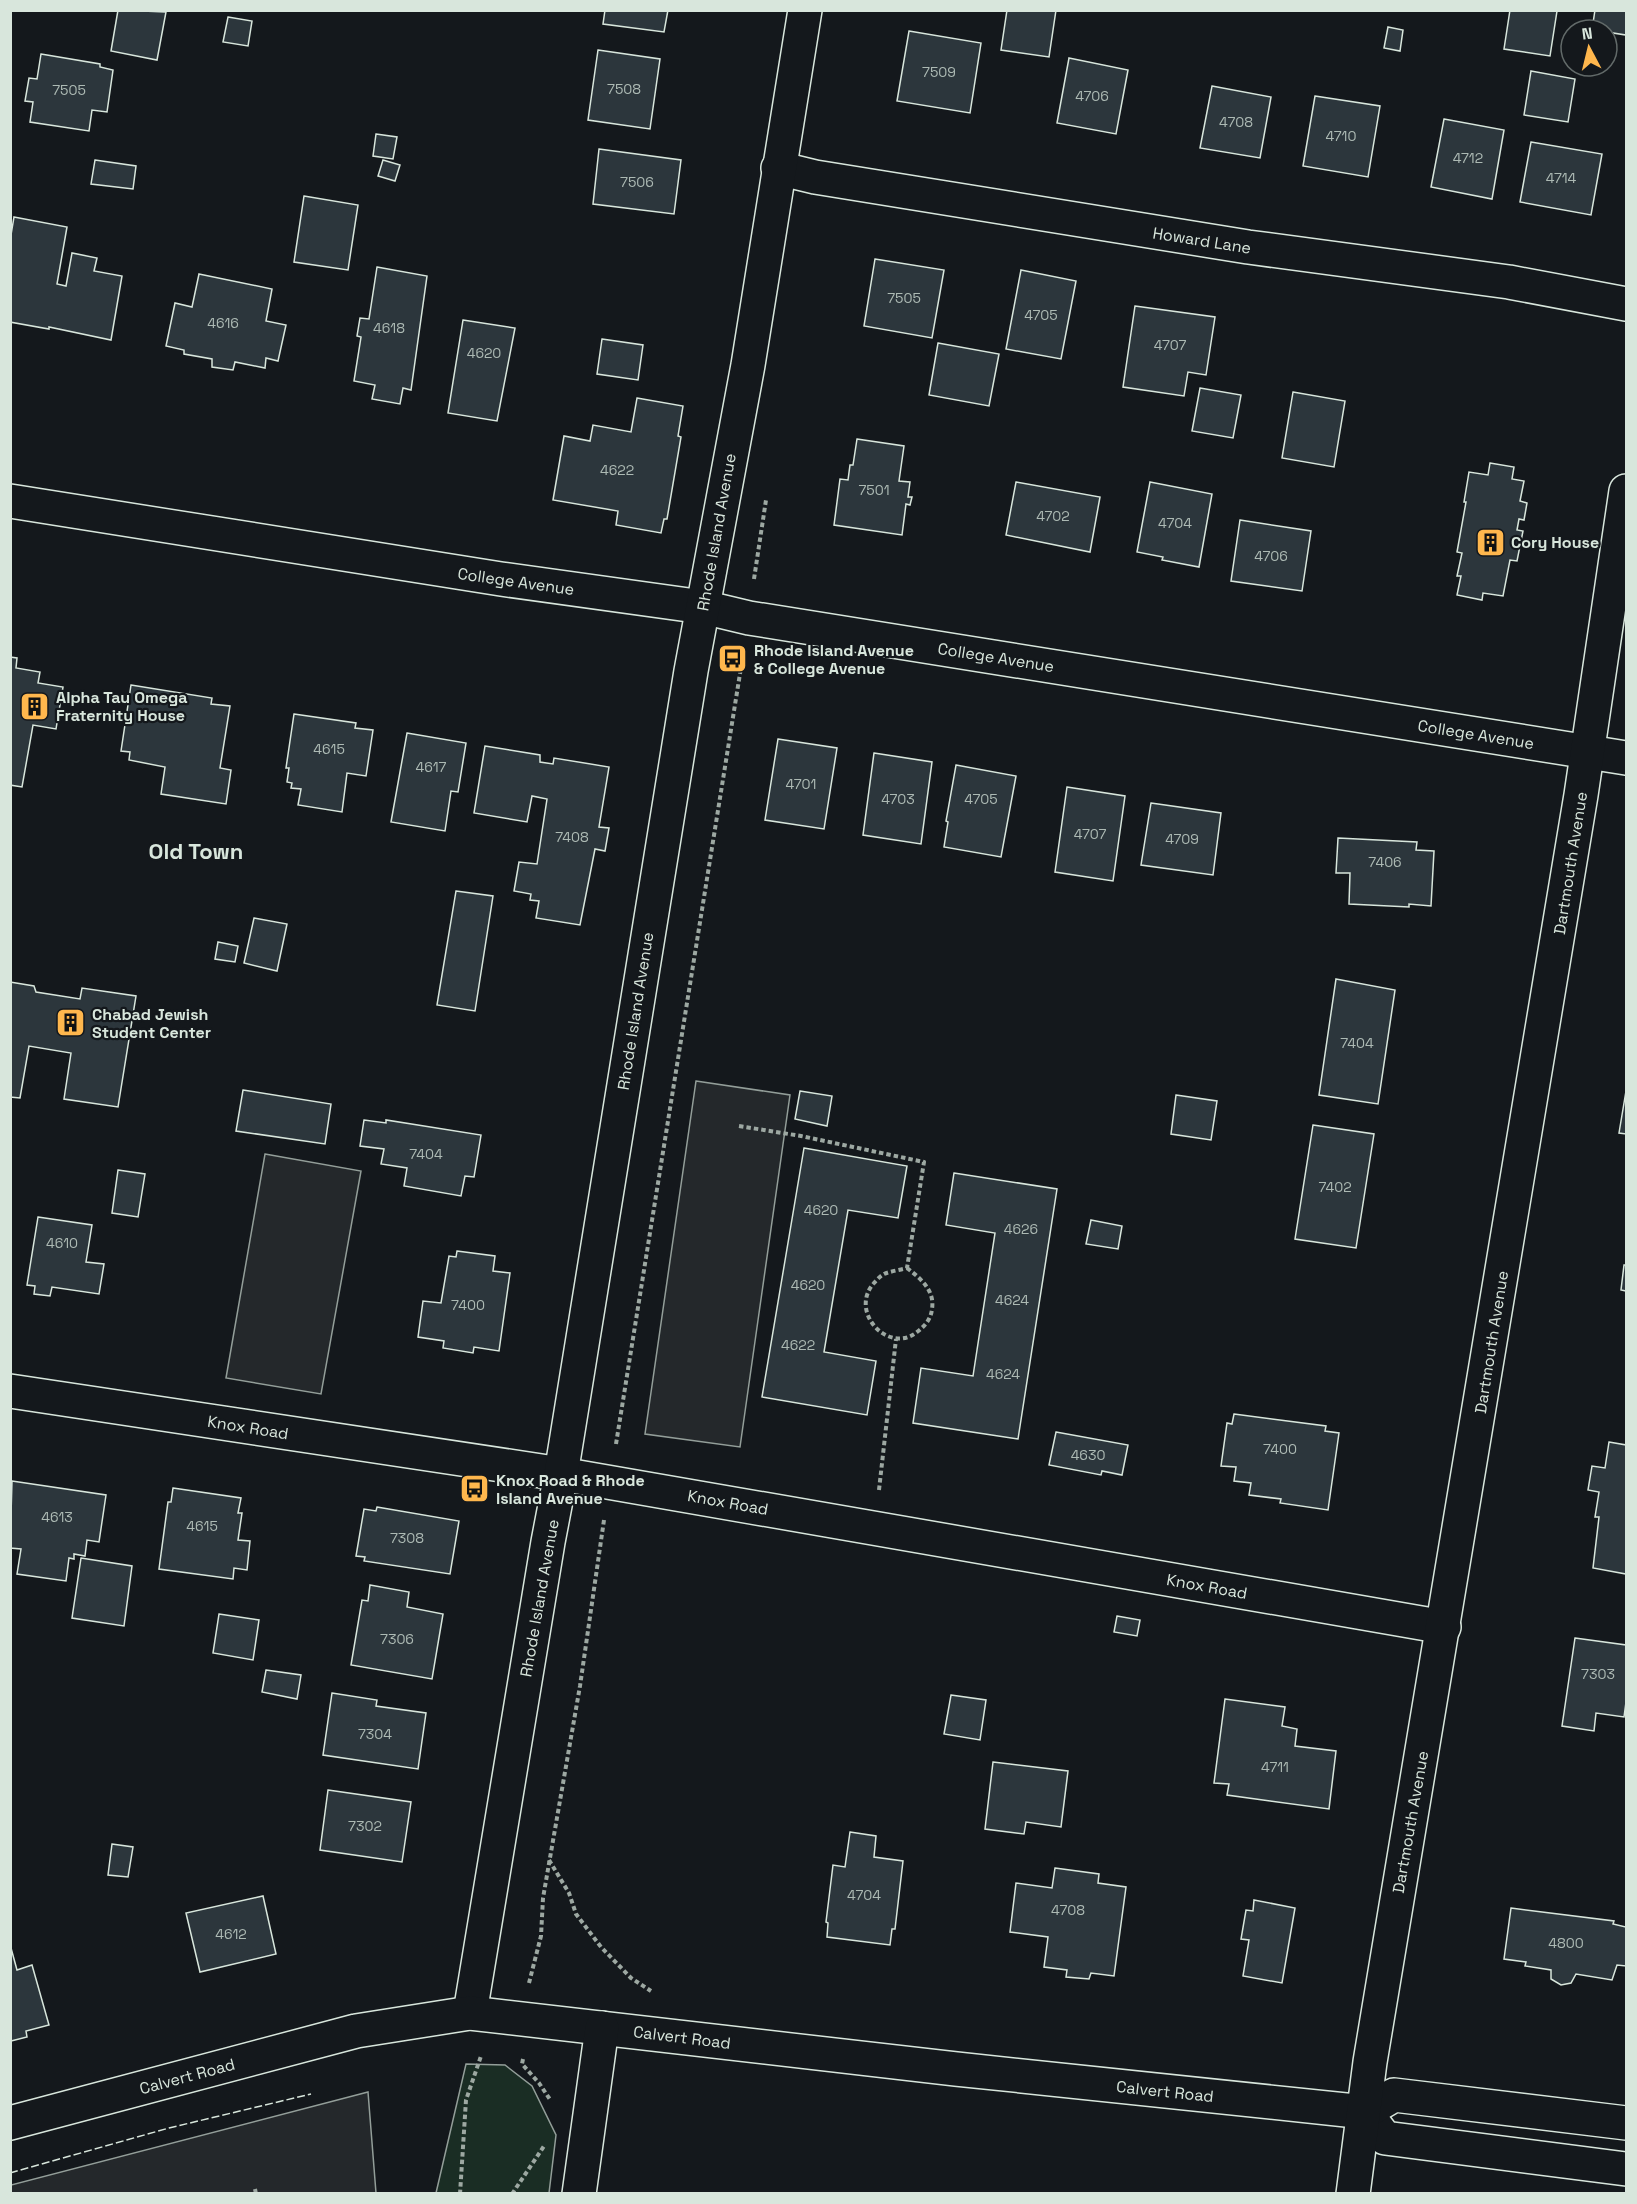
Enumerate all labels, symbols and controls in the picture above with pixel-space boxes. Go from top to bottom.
north arrow [1559,18,1619,78]
text: N [1581,23,1594,45]
house number: 7509 [922,63,956,81]
house number: 7508 [607,80,641,98]
house number: 7505 [52,81,86,99]
house number: 4706 [1075,87,1109,105]
house number: 4708 [1219,113,1253,131]
house number: 4710 [1326,127,1356,145]
house number: 4712 [1453,149,1483,167]
house number: 4714 [1546,169,1577,187]
house number: 7506 [620,173,654,191]
street label: Howard Lane [1151,222,1253,259]
house number: 7505 [887,289,921,307]
house number: 4705 [1024,306,1058,324]
house number: 4616 [207,314,239,332]
house number: 4618 [373,319,405,337]
house number: 4707 [1154,336,1186,354]
house number: 4620 [467,344,501,362]
street label: Rhode Island Avenue [692,452,741,613]
house number: 4622 [600,461,634,479]
house number: 7501 [858,481,890,499]
house number: 4702 [1036,507,1070,525]
house number: 4704 [1158,514,1192,532]
building icon: Cory House [1474,526,1506,558]
place label: Cory House [1511,532,1599,553]
house number: 4706 [1254,547,1288,565]
street label: College Avenue [456,563,576,600]
street label: College Avenue [936,638,1056,677]
place label: Rhode Island Avenue & College Avenue [754,640,914,679]
bus stop icon: Rhode Island Avenue & College Avenue [717,643,749,675]
place label: Alpha Tau Omega Fraternity House [56,687,187,726]
building icon: Alpha Tau Omega Fraternity House [19,690,51,722]
street label: College Avenue [1416,715,1536,754]
house number: 4615 [313,740,345,758]
house number: 4617 [415,758,447,776]
house number: 4701 [786,775,816,793]
house number: 4703 [881,790,915,808]
house number: 4705 [964,790,998,808]
street label: Dartmouth Avenue [1549,790,1592,936]
house number: 4707 [1074,825,1106,843]
house number: 7408 [555,828,589,846]
house number: 4709 [1165,830,1199,848]
district label: Old Town [149,837,243,865]
house number: 7406 [1368,853,1402,871]
street label: Rhode Island Avenue [613,931,658,1092]
place label: Chabad Jewish Student Center [92,1004,211,1043]
building icon: Chabad Jewish Student Center [55,1007,87,1039]
house number: 7404 [1340,1034,1374,1052]
house number: 7404 [409,1145,443,1163]
house number: 7402 [1318,1178,1352,1196]
house number: 4620 [804,1201,838,1219]
house number: 4626 [1004,1220,1038,1238]
house number: 4610 [46,1234,78,1252]
street label: Dartmouth Avenue [1470,1269,1513,1415]
house number: 4620 [791,1276,825,1294]
house number: 4624 [995,1291,1029,1309]
house number: 7400 [451,1296,485,1314]
house number: 4622 [781,1336,815,1354]
house number: 4624 [986,1365,1020,1383]
street label: Knox Road [206,1411,290,1444]
house number: 7400 [1263,1440,1297,1458]
house number: 4630 [1071,1446,1105,1464]
place label: Knox Road & Rhode Island Avenue [496,1470,645,1509]
bus stop icon: Knox Road & Rhode Island Avenue [459,1473,491,1505]
street label: Knox Road [686,1485,770,1520]
house number: 4613 [41,1508,73,1526]
house number: 4615 [186,1517,218,1535]
street label: Rhode Island Avenue [515,1518,564,1679]
house number: 7308 [390,1529,424,1547]
street label: Knox Road [1165,1569,1249,1604]
house number: 7306 [380,1630,414,1648]
house number: 7303 [1581,1665,1615,1683]
house number: 7304 [358,1725,392,1743]
street label: Dartmouth Avenue [1388,1749,1433,1895]
house number: 4711 [1261,1758,1289,1776]
house number: 7302 [348,1817,382,1835]
house number: 4704 [847,1886,881,1904]
house number: 4708 [1051,1901,1085,1919]
house number: 4612 [215,1925,247,1943]
house number: 4800 [1548,1934,1584,1952]
street label: Calvert Road [632,2021,732,2054]
street label: Calvert Road [137,2054,237,2099]
street label: Calvert Road [1115,2076,1215,2107]

